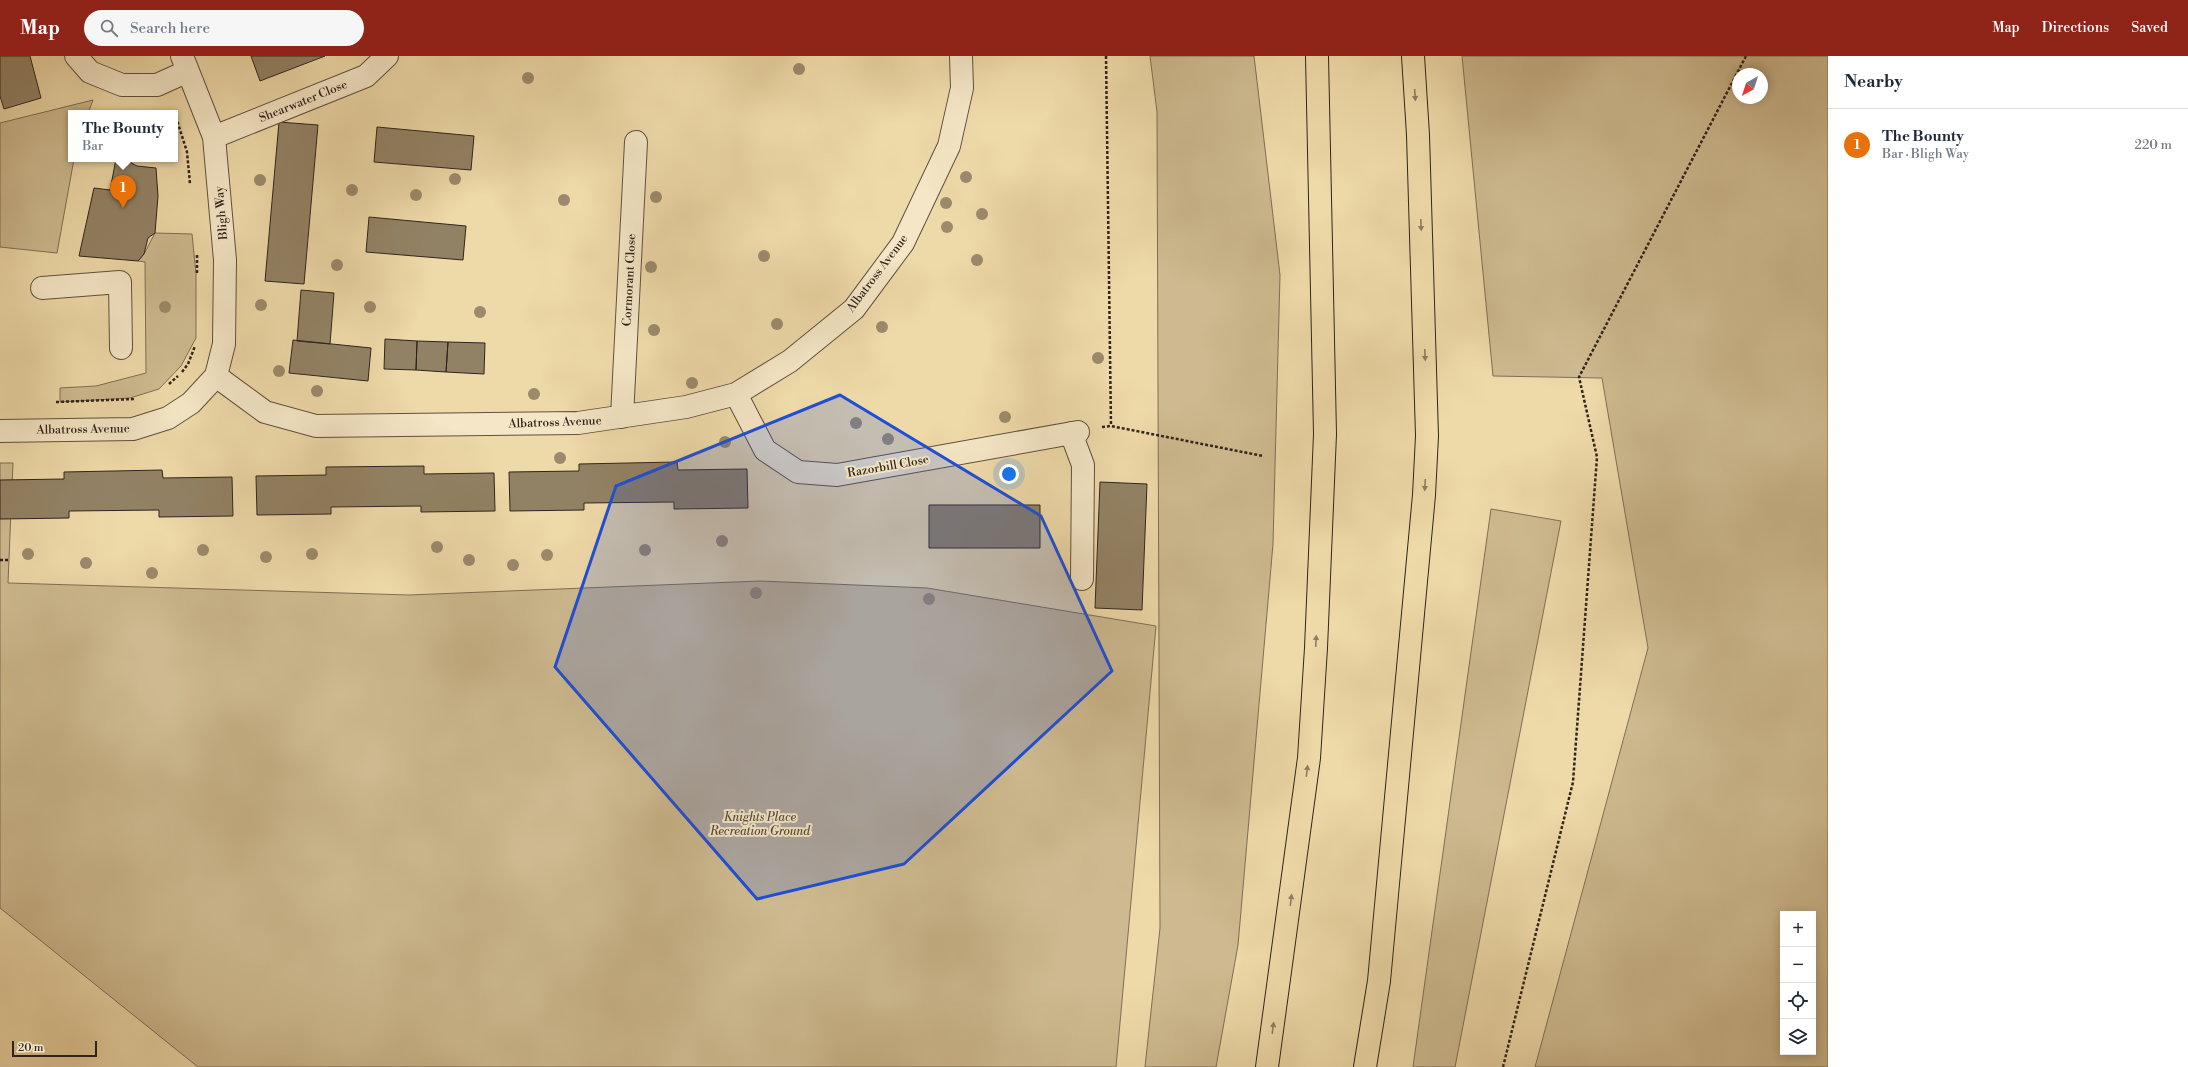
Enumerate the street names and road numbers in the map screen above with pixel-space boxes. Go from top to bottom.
street label: Shearwater Close [257,77,350,126]
street label: Bligh Way [212,185,231,241]
street label: Albatross Avenue [843,232,911,316]
street label: Cormorant Close [620,233,639,327]
street label: Albatross Avenue [507,413,602,432]
street label: Albatross Avenue [35,421,130,438]
street label: Razorbill Close [846,452,930,481]

